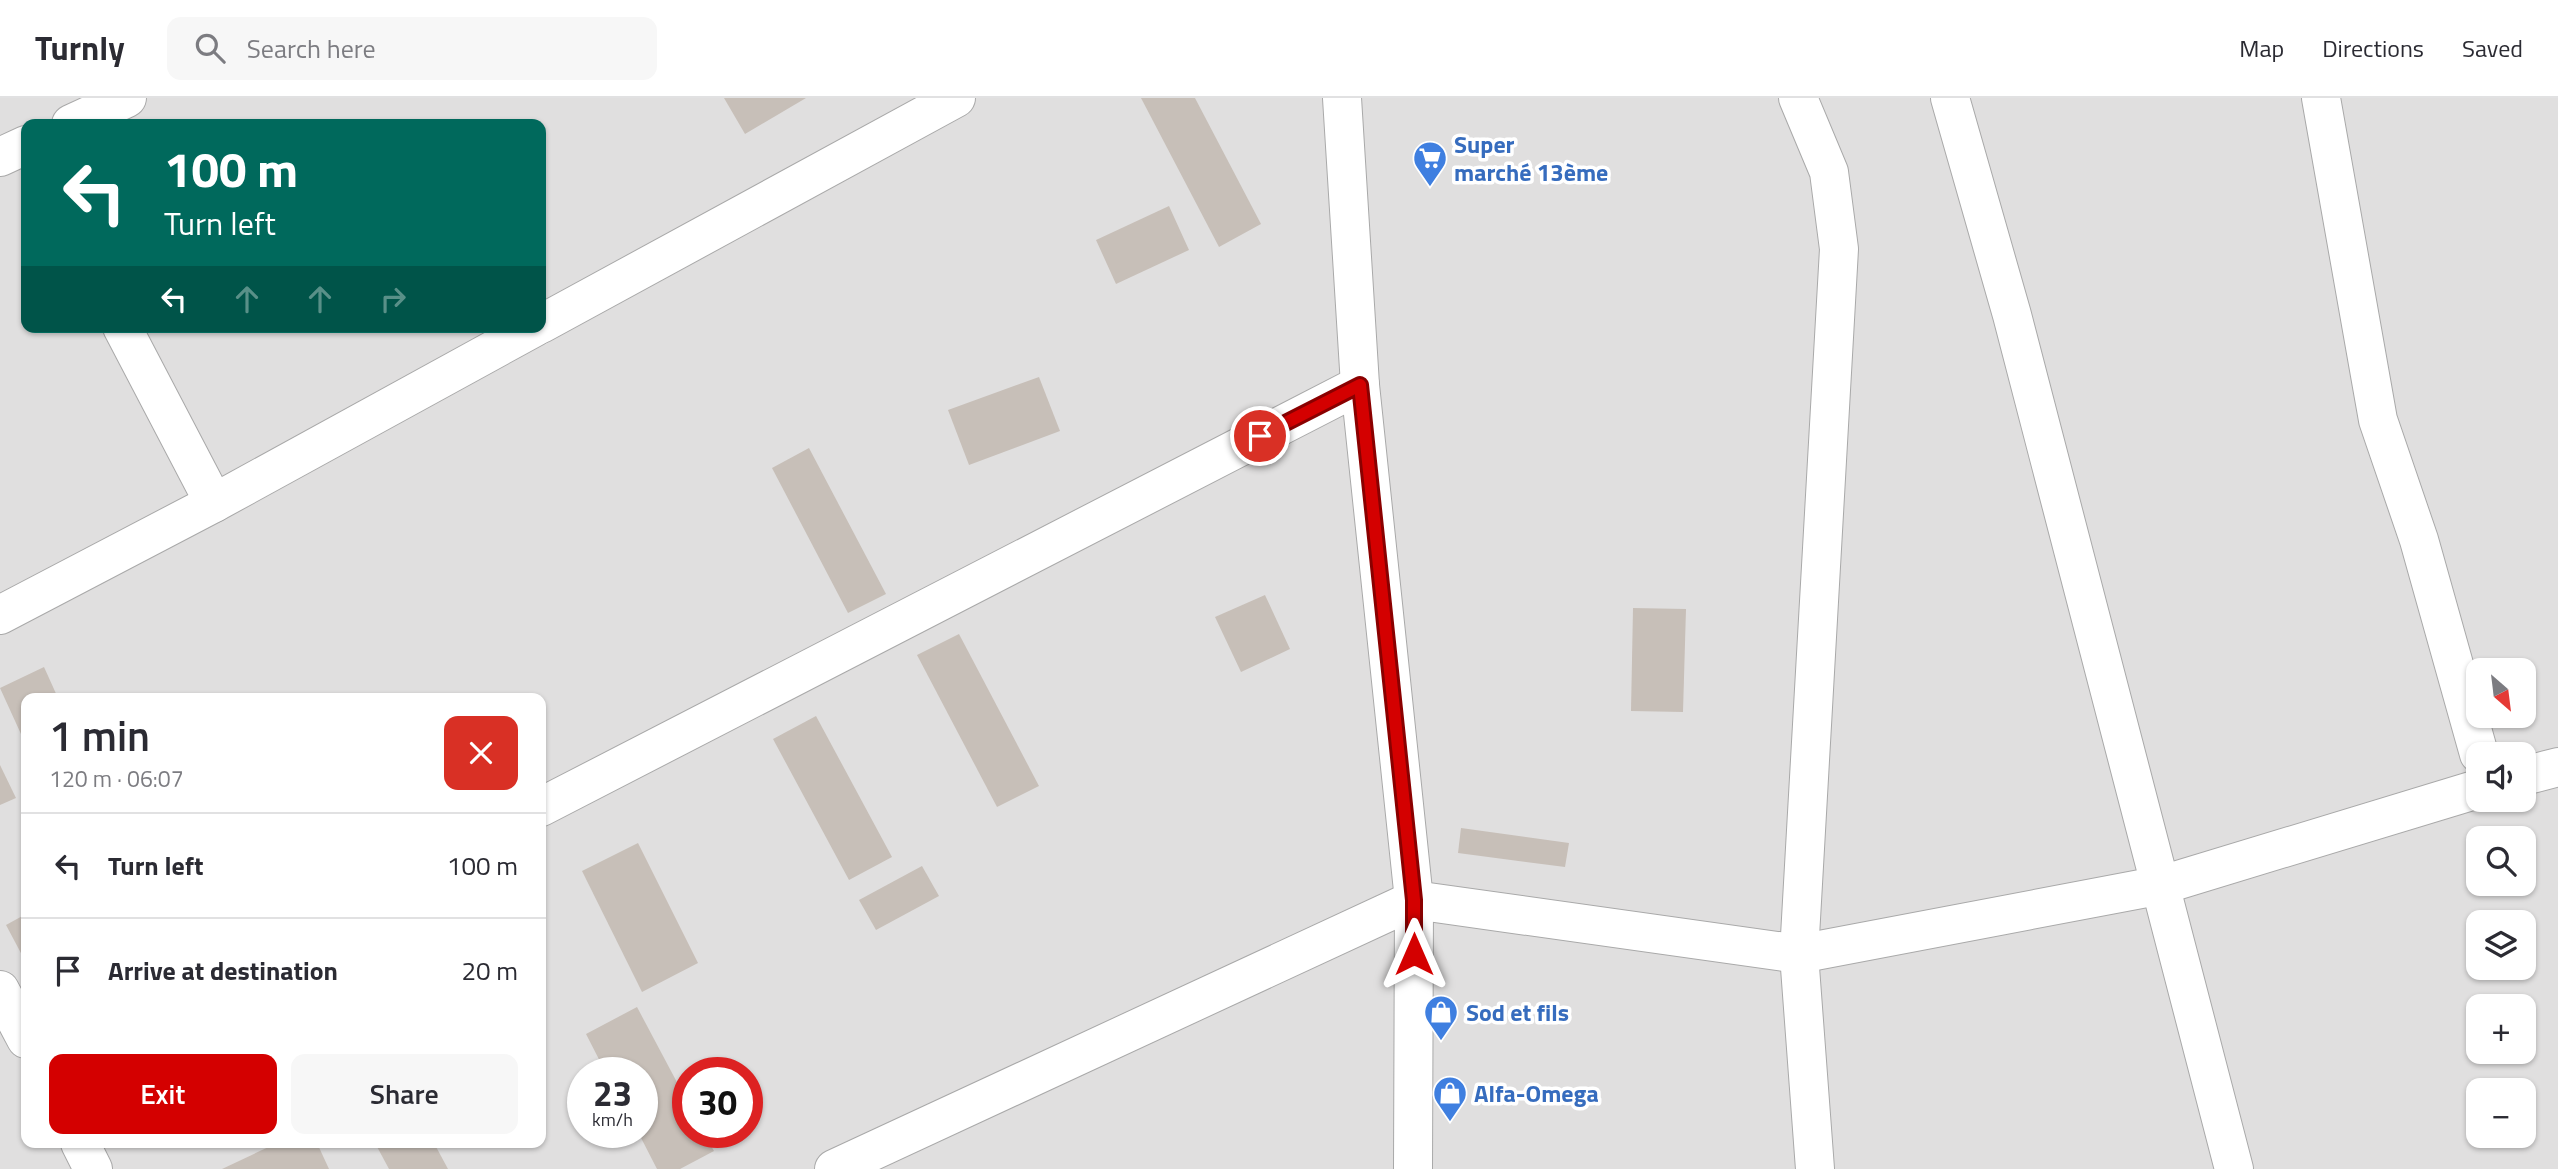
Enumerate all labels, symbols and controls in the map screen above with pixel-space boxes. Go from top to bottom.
search box [167,17,657,80]
text: Turnly [35,23,125,73]
icon: search [191,29,229,67]
text: Search here [247,29,376,68]
text: Map [2239,30,2284,66]
text: Directions [2322,30,2424,66]
text: Saved [2462,30,2523,66]
place label: Super marché 13ème [1454,126,1608,190]
text: 100 m [164,131,298,206]
supermarket icon: Super marché 13ème [1411,139,1449,188]
icon: left [49,147,140,238]
text: Turn left [164,199,276,247]
icon: left [155,280,193,318]
icon: ahead [228,280,266,318]
icon: ahead [301,280,339,318]
icon: right [374,280,412,318]
pin [1230,406,1290,466]
icon: arrive [1241,417,1279,455]
north arrow [2466,658,2536,728]
map controls [2466,658,2536,1148]
text: 1 min [49,703,150,767]
button: close [444,716,518,790]
button: sound [2466,742,2536,812]
text: 120 m · 06:07 [49,761,184,796]
button: search [2466,826,2536,896]
text: Turn left [108,846,203,885]
text: 100 m [447,846,518,885]
icon: left [49,847,87,885]
button: layers [2466,910,2536,980]
position arrow [1377,917,1451,991]
text: Arrive at destination [108,951,338,990]
text: 20 m [461,951,518,990]
icon: arrive [49,952,87,990]
shop icon: Sod et fils [1422,993,1460,1042]
place label: Sod et fils [1466,994,1569,1030]
button: + [2466,994,2536,1064]
button: Exit [49,1054,277,1134]
button: Share [291,1054,518,1134]
speed limit sign: 30 [672,1057,763,1148]
text: 23 [593,1066,632,1120]
shop icon: Alfa-Omega [1431,1074,1469,1123]
place label: Alfa-Omega [1474,1075,1599,1111]
button: − [2466,1078,2536,1148]
text: km/h [592,1106,633,1133]

